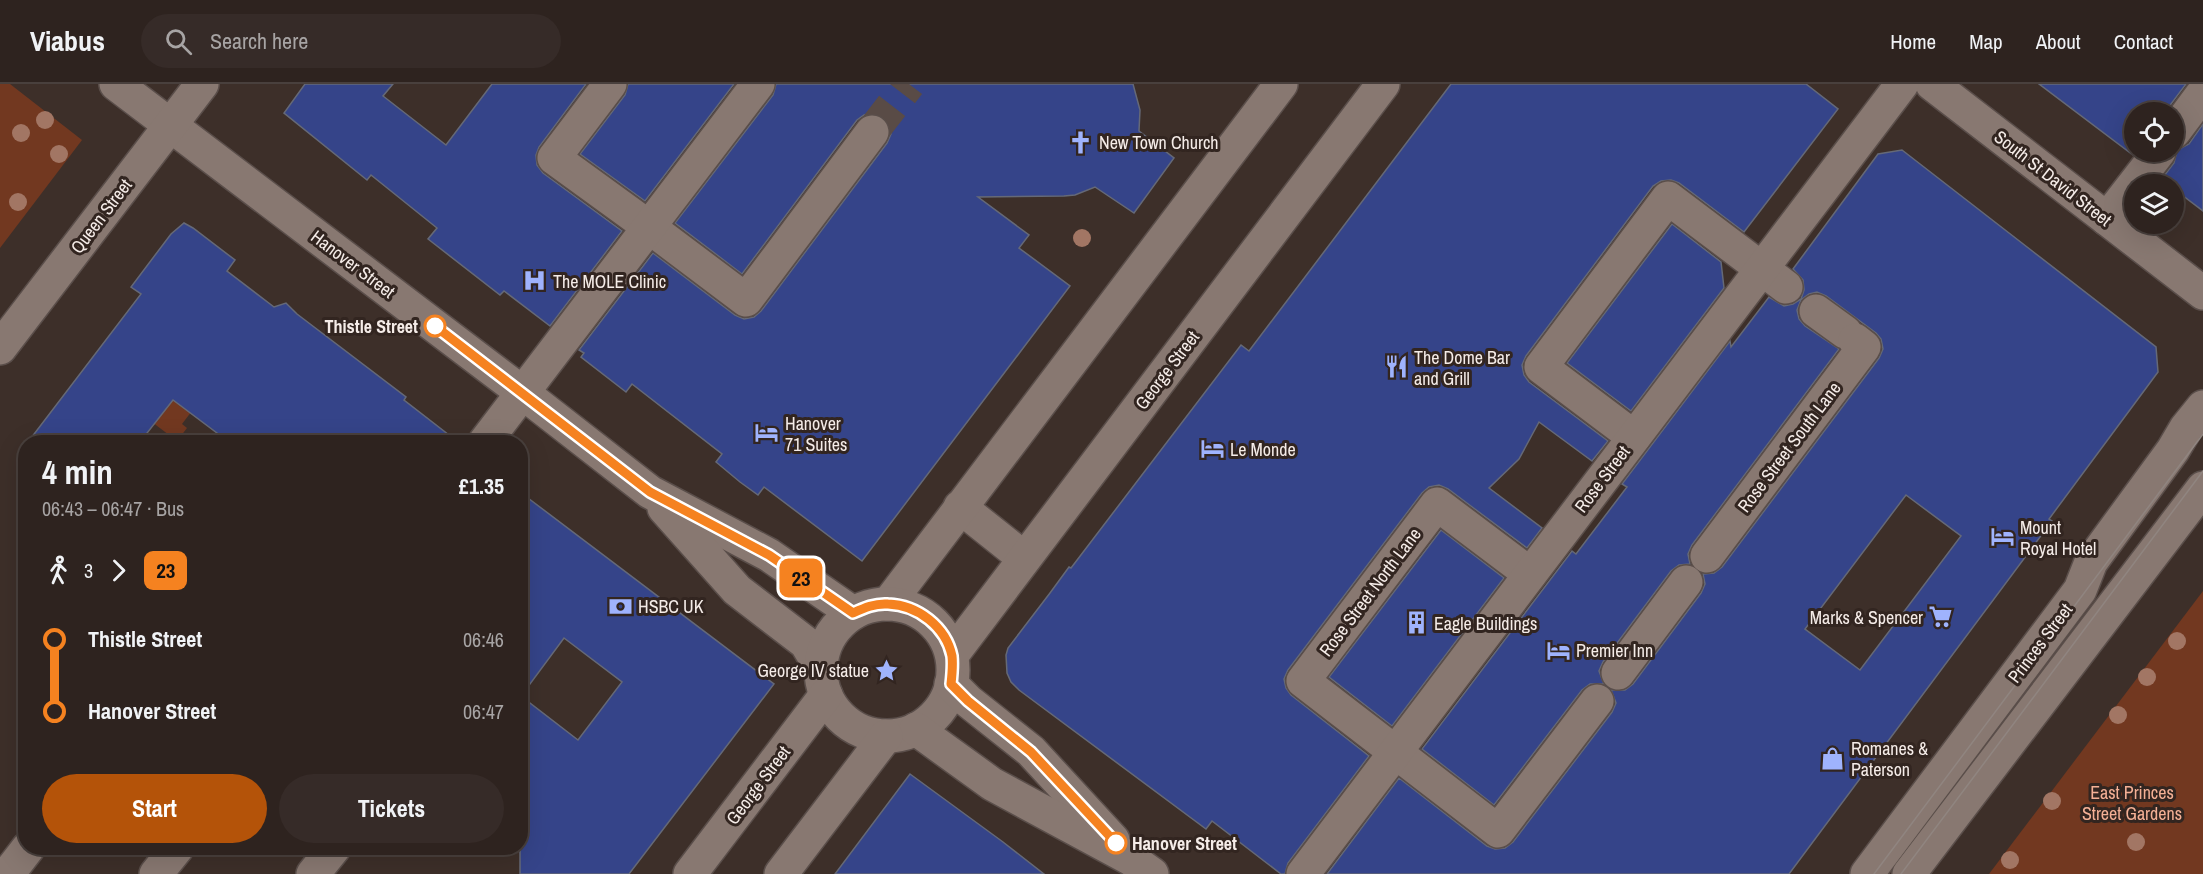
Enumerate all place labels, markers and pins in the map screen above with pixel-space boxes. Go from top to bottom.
church icon: New Town Church [1068,129,1094,155]
place label: New Town Church [1099,130,1219,155]
hospital icon: The MOLE Clinic [522,268,548,294]
place label: The MOLE Clinic [553,269,666,294]
place label: Thistle Street [324,314,418,339]
marker: Thistle Street [424,315,446,337]
place label: The Dome Bar and Grill [1414,345,1510,391]
restaurant icon: The Dome Bar and Grill [1383,354,1409,380]
place label: Hanover 71 Suites [785,411,847,457]
hotel icon: Hanover 71 Suites [754,420,780,446]
hotel icon: Le Monde [1199,436,1225,462]
place label: Le Monde [1230,437,1296,462]
place label: Mount Royal Hotel [2020,515,2096,561]
hotel icon: Mount Royal Hotel [1989,524,2015,550]
bank icon: HSBC UK [607,593,633,619]
place label: HSBC UK [638,594,704,619]
supermarket icon: Marks & Spencer [1928,604,1954,630]
place label: Marks & Spencer [1810,605,1923,630]
building icon: Eagle Buildings [1403,610,1429,636]
place label: Eagle Buildings [1434,611,1537,636]
hotel icon: Premier Inn [1545,637,1571,663]
place label: Premier Inn [1576,638,1653,663]
place icon: George IV statue [874,657,900,683]
place label: George IV statue [757,658,869,683]
place label: Romanes & Paterson [1851,736,1928,782]
shop icon: Romanes & Paterson [1820,745,1846,771]
place label: Hanover Street [1132,831,1237,856]
marker: Hanover Street [1105,832,1127,854]

